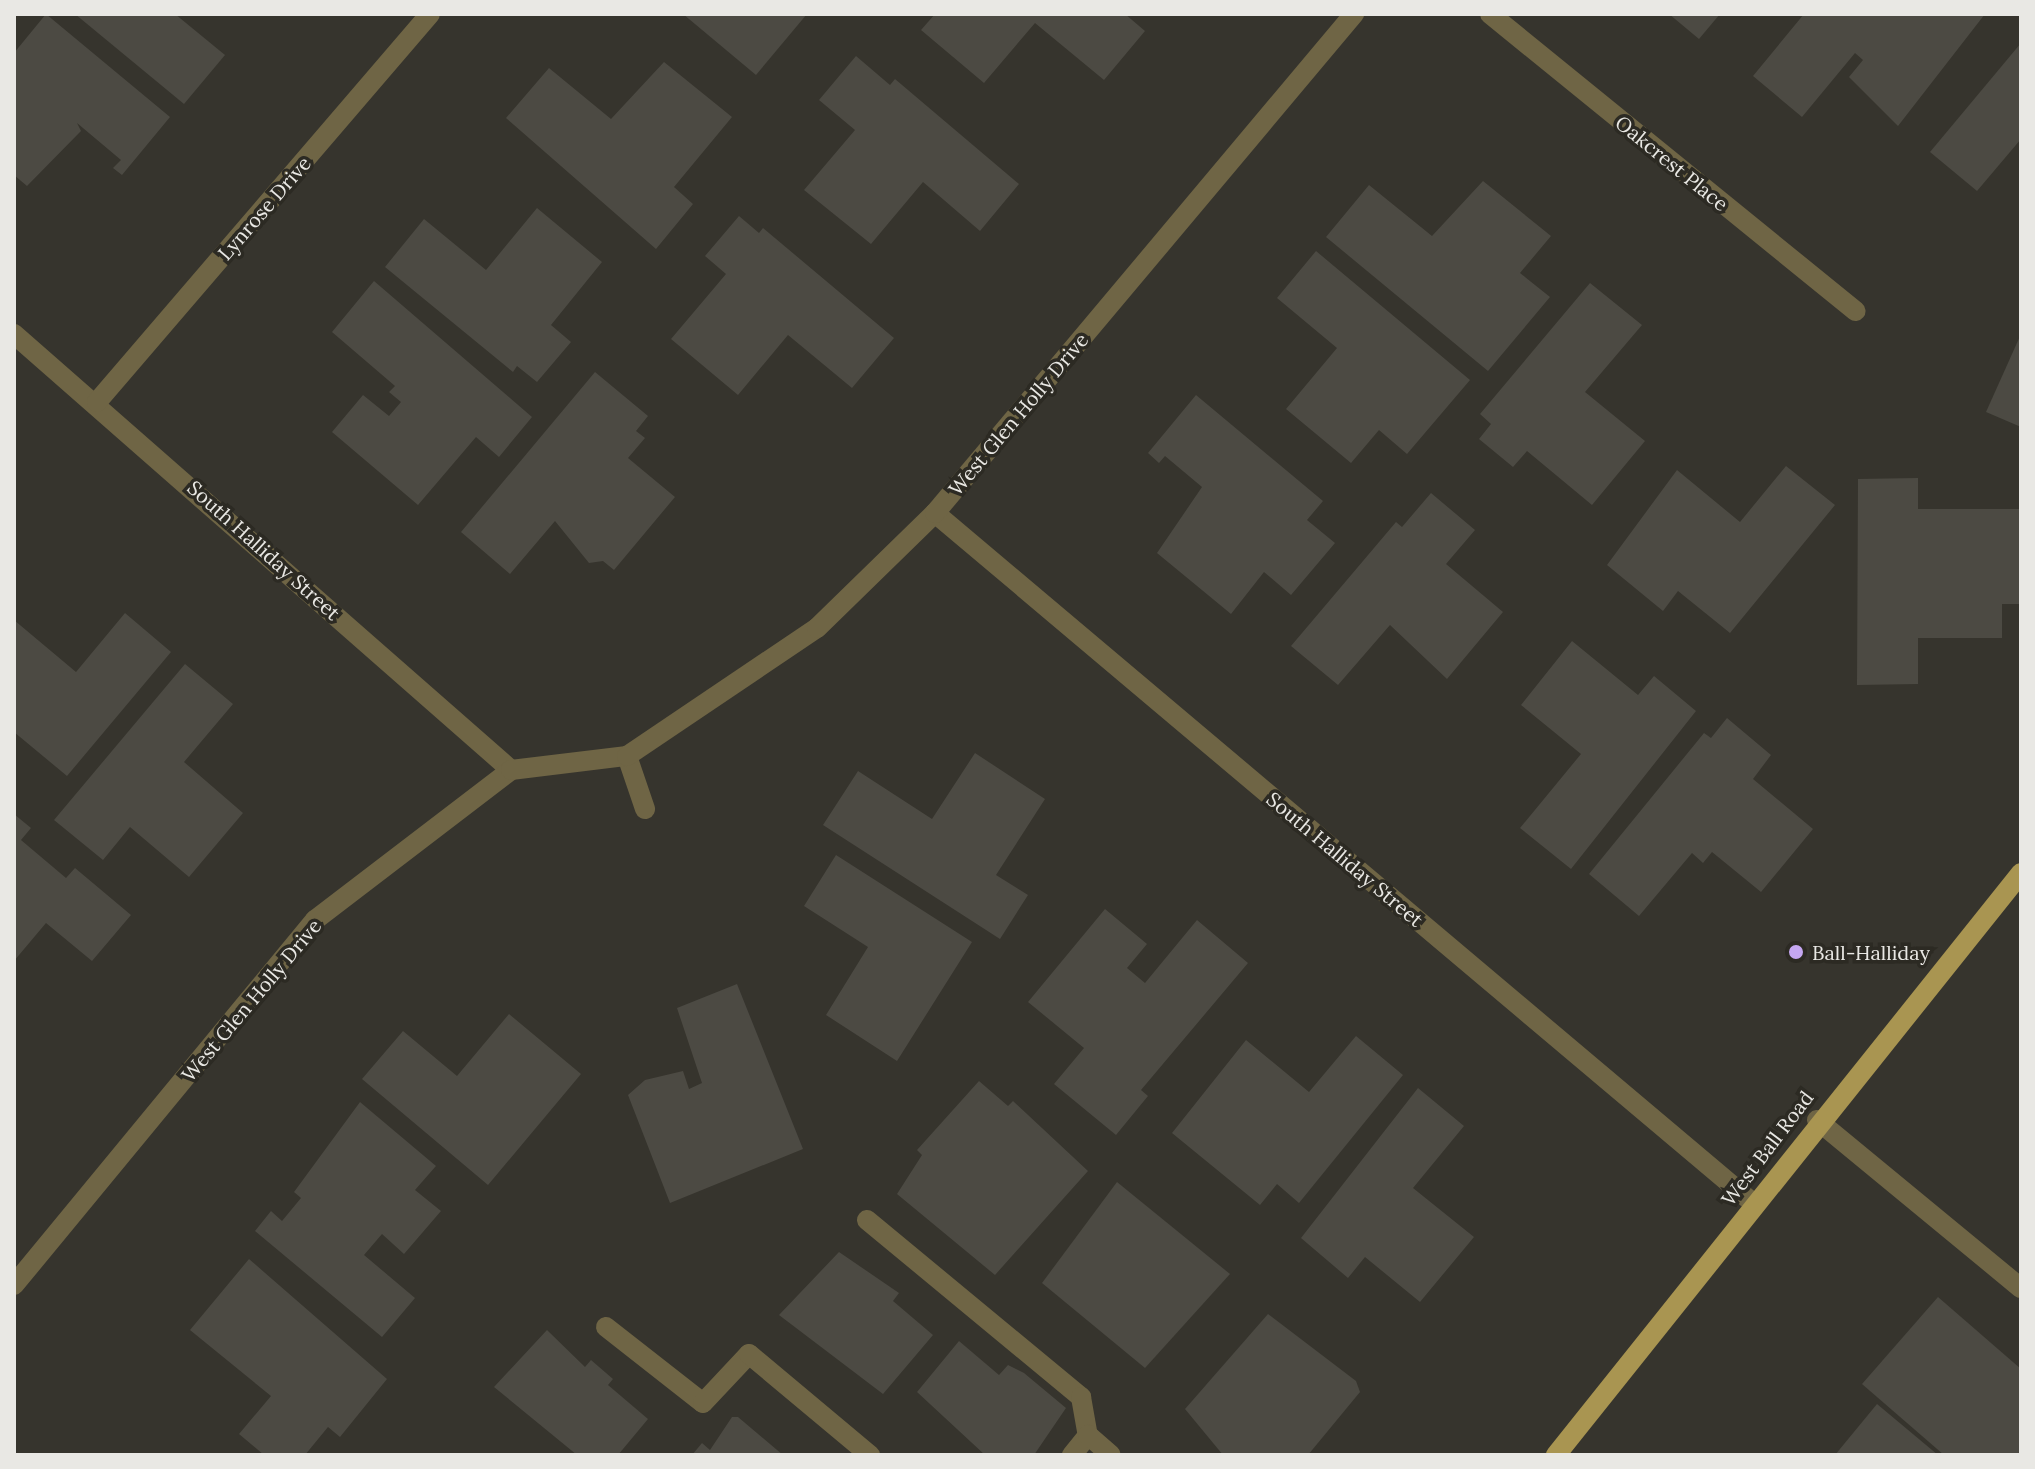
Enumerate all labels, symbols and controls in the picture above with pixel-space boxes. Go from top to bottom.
street label: Oakcrest Place [1611,110,1733,216]
street label: Lynrose Drive [213,151,315,265]
street label: West Glen Holly Drive [943,328,1093,500]
street label: South Halliday Street [183,475,345,625]
street label: South Halliday Street [1262,787,1428,931]
street label: West Glen Holly Drive [176,914,326,1086]
place label: Ball-Halliday [1812,940,1930,964]
marker: Ball-Halliday [1787,943,1805,961]
street label: West Ball Road [1716,1086,1818,1210]

